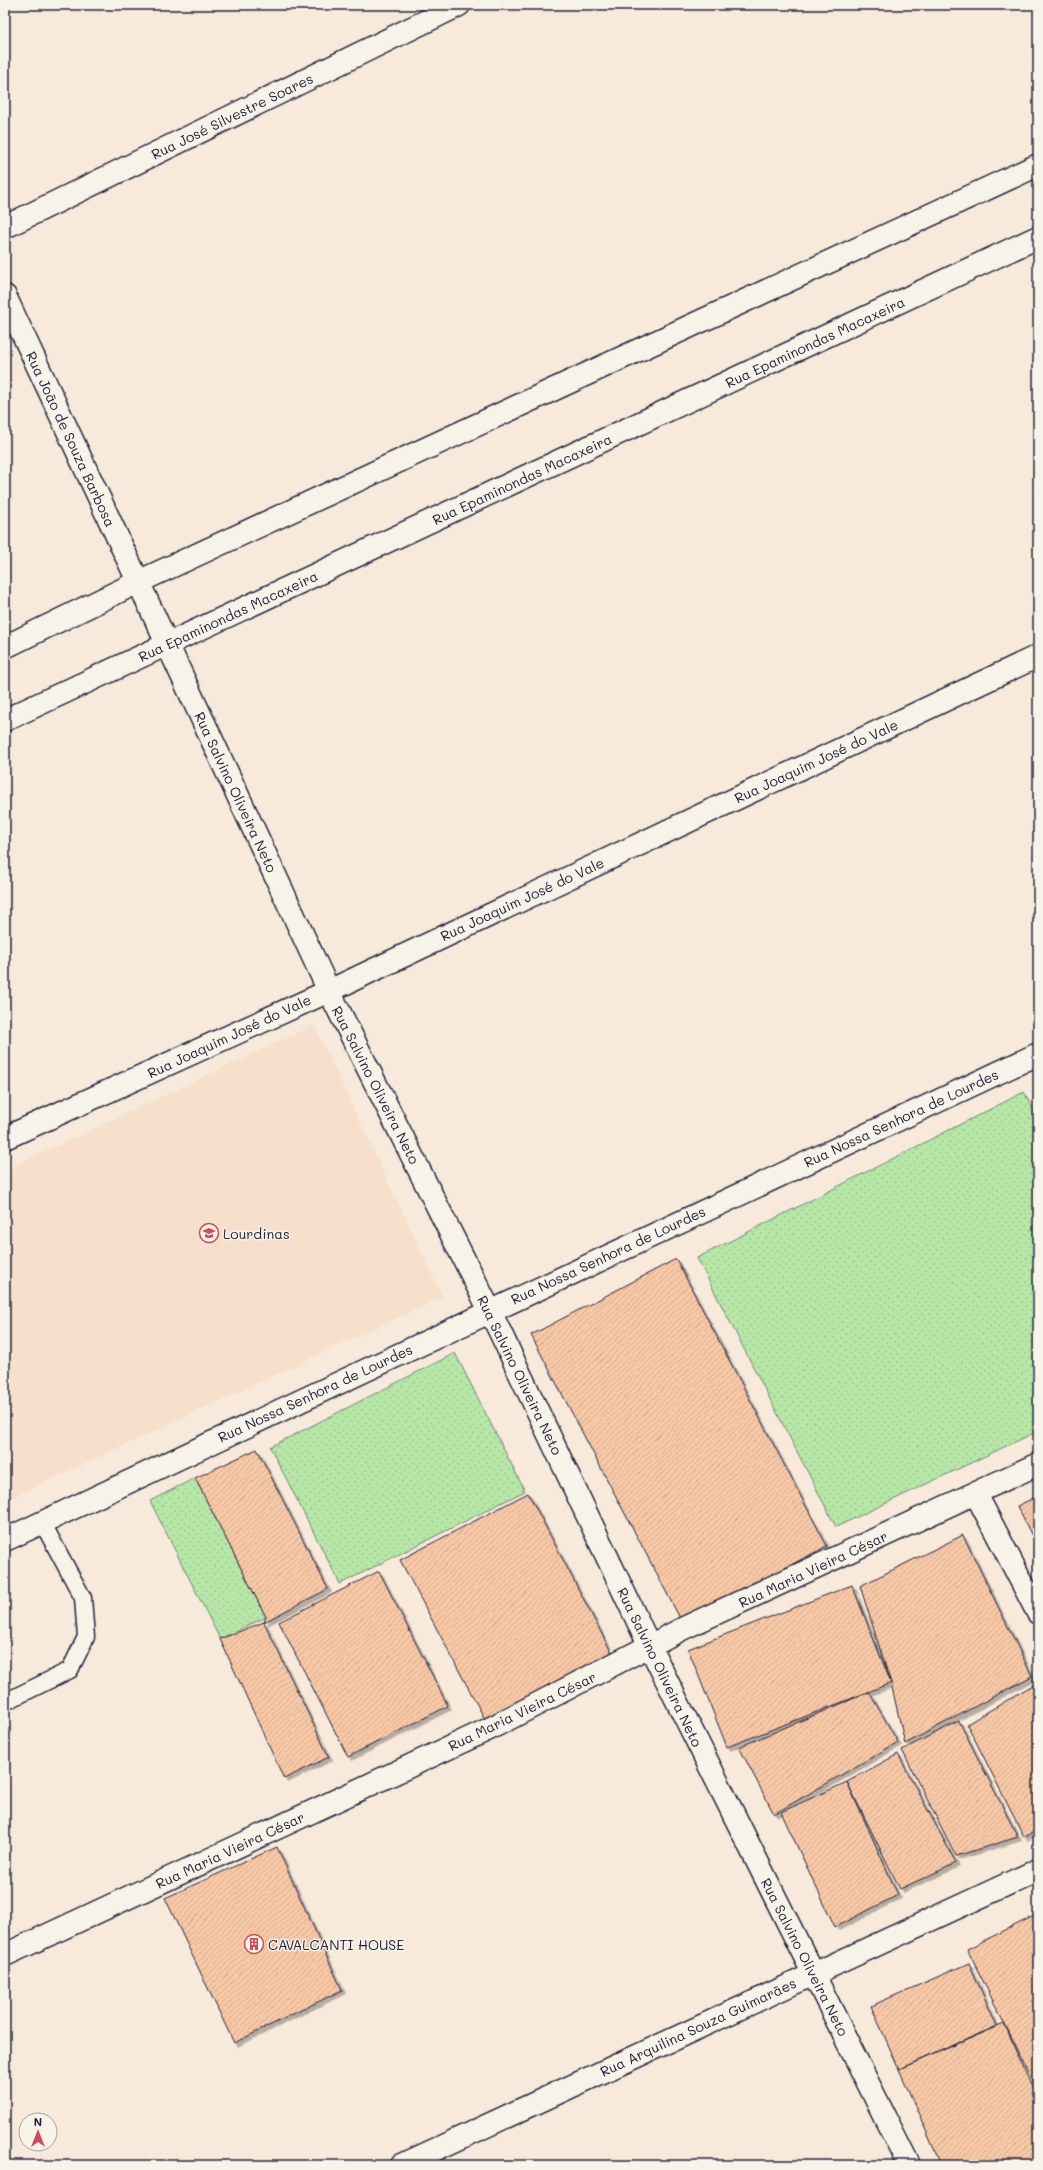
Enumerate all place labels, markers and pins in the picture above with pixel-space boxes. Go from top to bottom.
school or university icon: Lourdinas [198,1222,220,1244]
place label: Lourdinas [223,1224,290,1243]
building icon: CAVALCANTI HOUSE [243,1933,265,1955]
place label: CAVALCANTI HOUSE [268,1935,404,1954]

